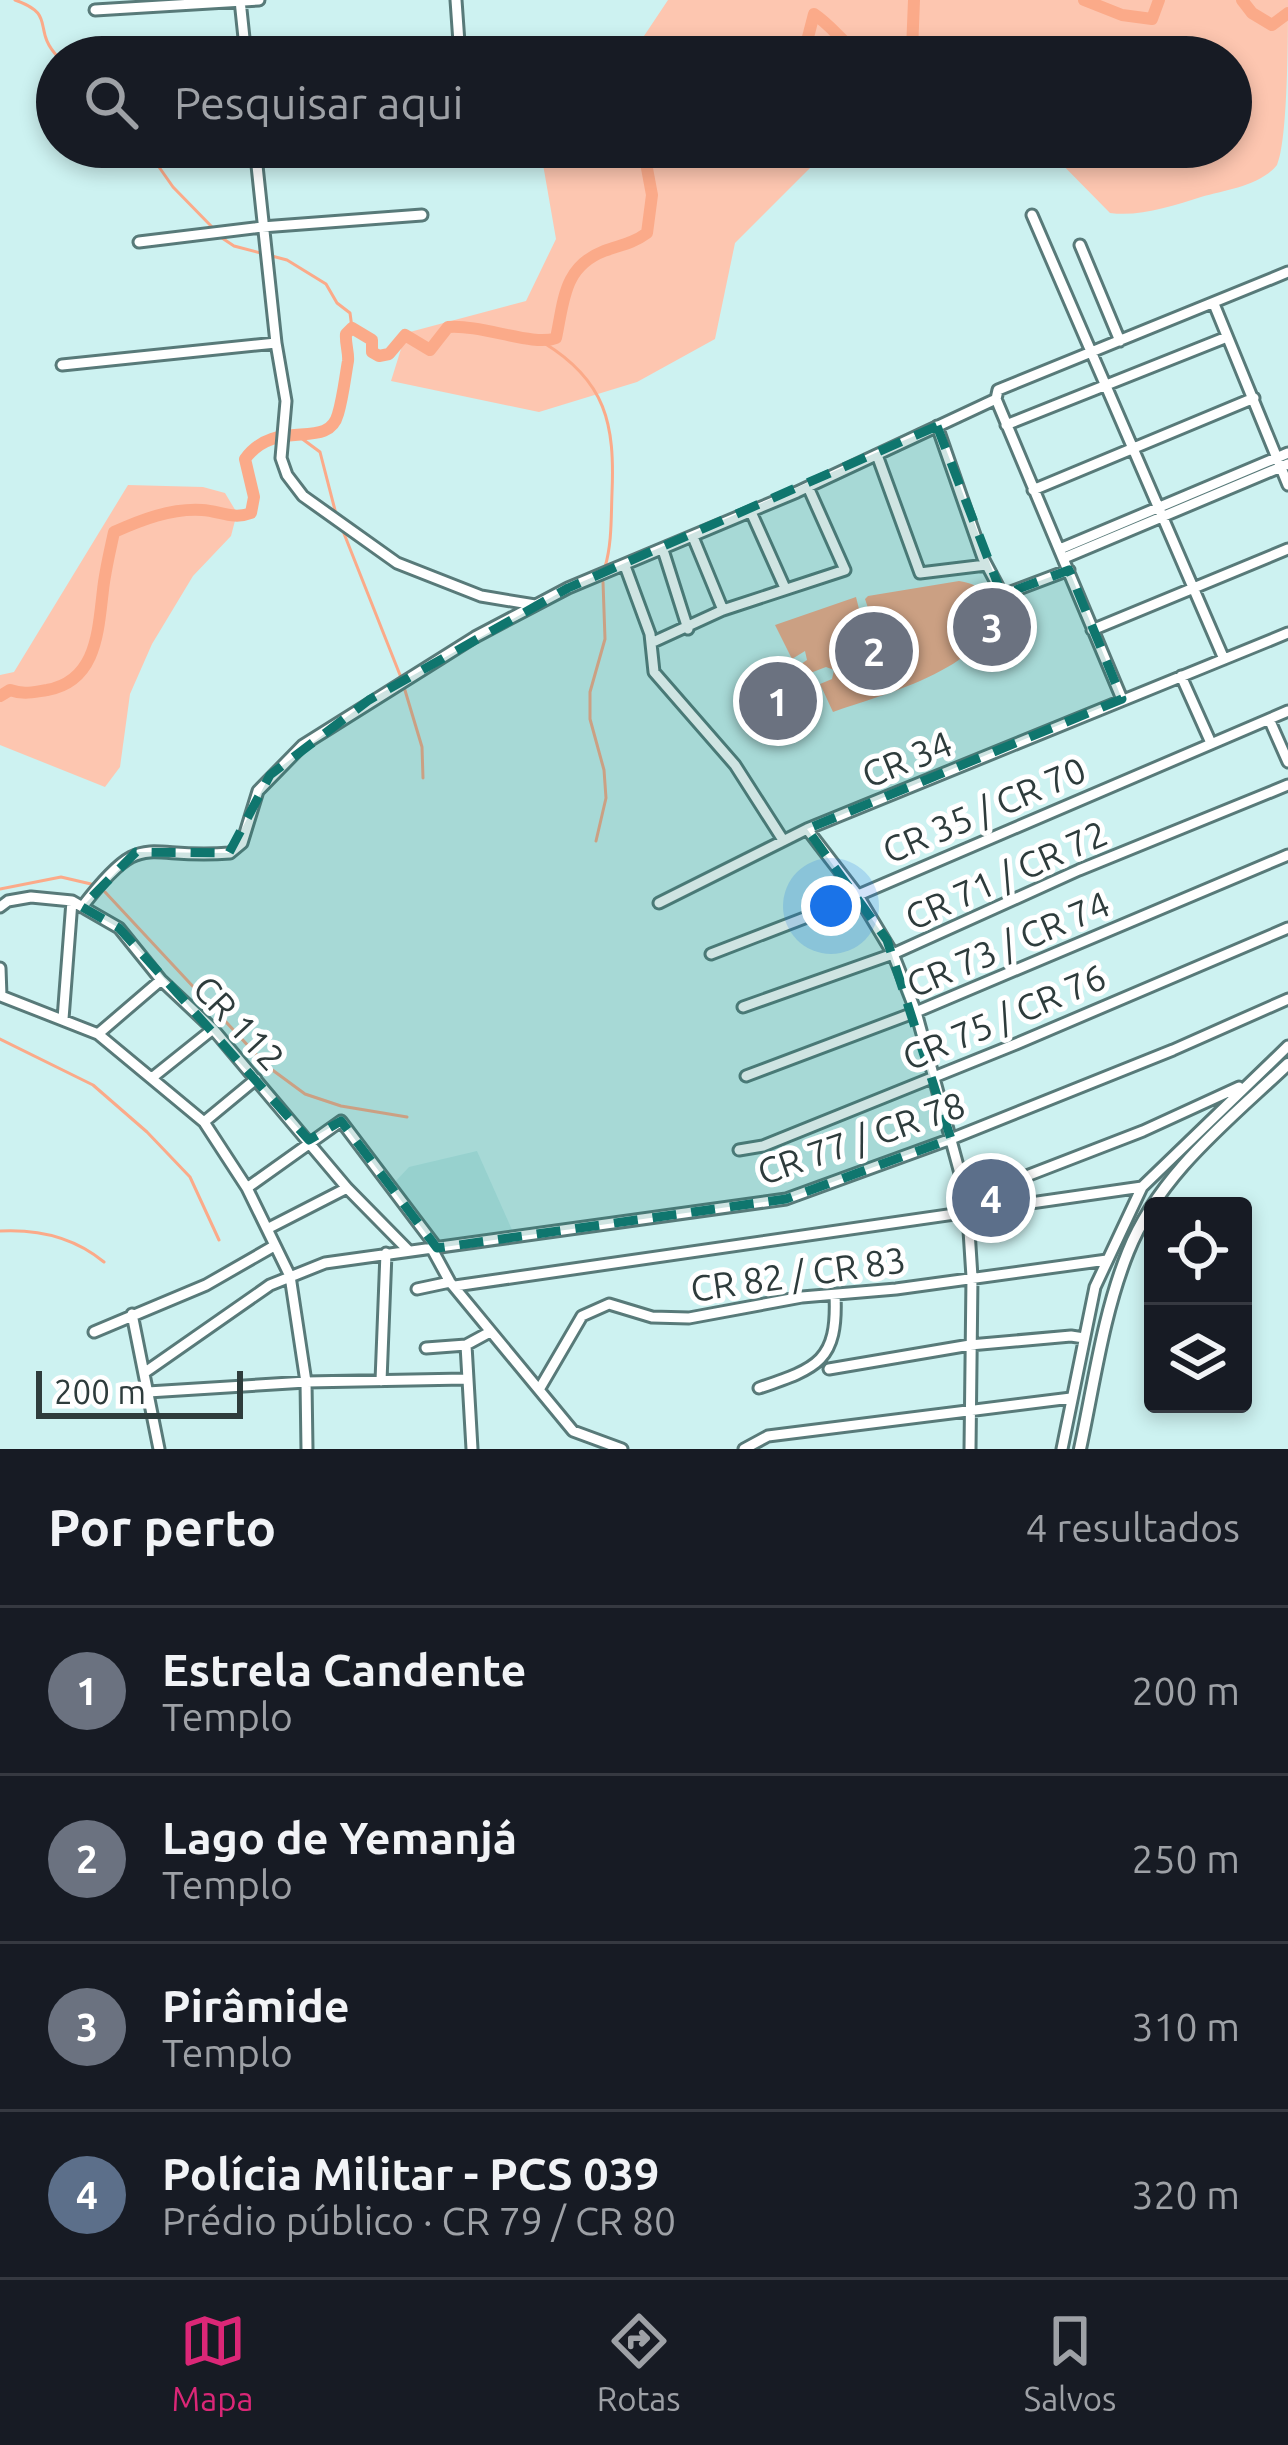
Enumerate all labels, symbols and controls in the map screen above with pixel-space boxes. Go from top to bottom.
search box [36,36,1252,168]
icon: search [78,69,144,135]
text: Pesquisar aqui [174,77,463,128]
pin: 3 [953,582,1031,672]
pin: 2 [835,606,913,696]
pin: 1 [739,656,817,746]
street label: CR 34 [856,722,958,795]
street label: CR 35 / CR 70 [876,748,1091,871]
street label: CR 71 / CR 72 [899,812,1113,937]
your location [801,876,861,936]
street label: CR 73 / CR 74 [900,882,1115,1005]
street label: CR 75 / CR 76 [896,955,1111,1078]
street label: CR 112 [186,967,293,1078]
street label: CR 77 / CR 78 [752,1083,970,1192]
pin: 4 [952,1153,1030,1243]
map controls [1144,1197,1252,1413]
button: locate [1144,1197,1252,1305]
street label: CR 82 / CR 83 [688,1238,908,1309]
button: layers [1144,1305,1252,1413]
scale bar [36,1365,243,1418]
text: 200 m [54,1373,146,1410]
text: Por perto [48,1498,276,1556]
text: 4 resultados [1026,1506,1240,1549]
text: Estrela Candente [162,1644,526,1695]
text: 1 [76,1669,98,1712]
text: 200 m [1131,1669,1240,1712]
text: Templo [162,1695,293,1738]
text: Lago de Yemanjá [162,1812,517,1863]
text: 2 [76,1837,98,1880]
text: 250 m [1131,1837,1240,1880]
text: Templo [162,1863,293,1906]
text: Pirâmide [162,1980,350,2031]
text: 3 [76,2005,98,2048]
text: 310 m [1131,2005,1240,2048]
text: Templo [162,2031,293,2074]
text: Polícia Militar - PCS 039 [162,2148,659,2199]
text: 4 [76,2173,98,2216]
text: 320 m [1131,2173,1240,2216]
text: Prédio público · CR 79 / CR 80 [162,2199,676,2242]
tab: Mapa [172,2308,253,2417]
tab: Rotas [597,2308,681,2417]
tab: Salvos [1024,2308,1116,2417]

